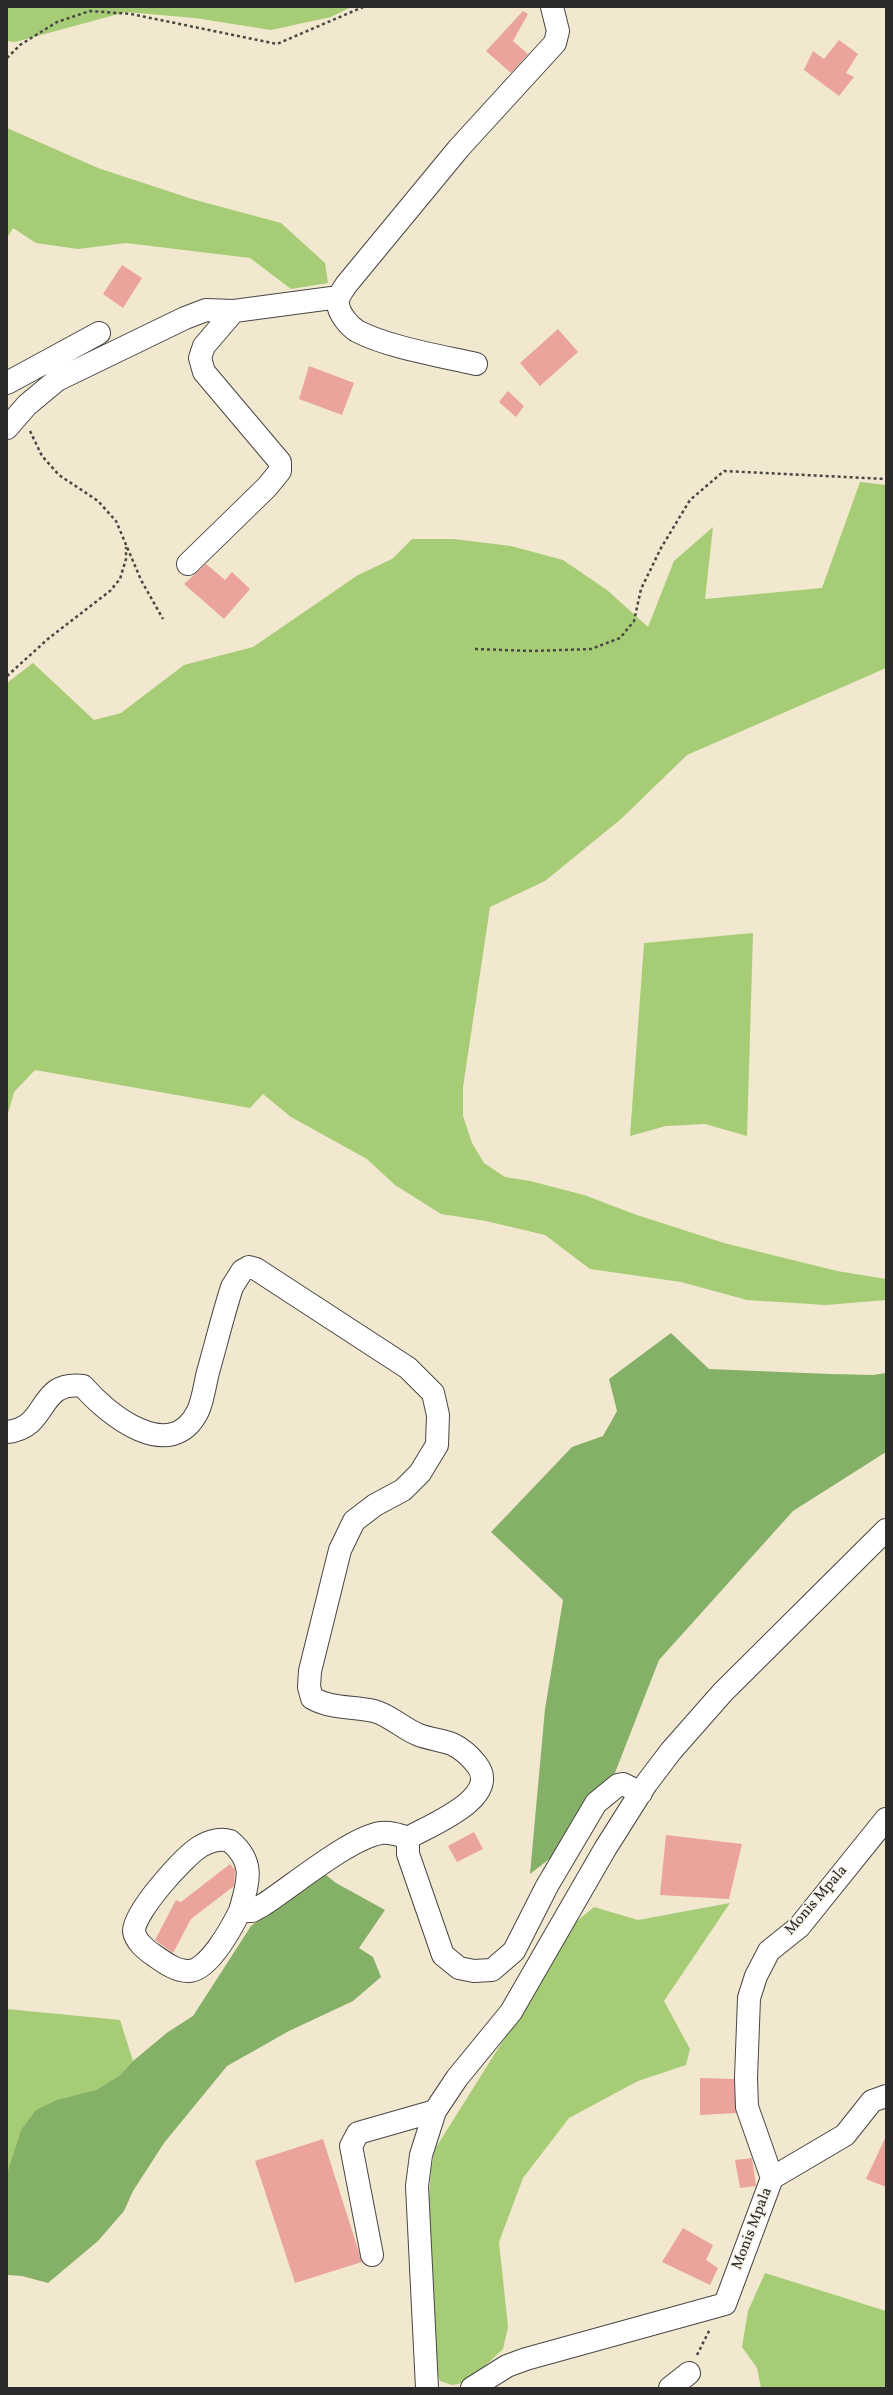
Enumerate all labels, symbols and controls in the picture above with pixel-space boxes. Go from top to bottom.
street label: Monis Mpala [782,1862,852,1940]
street label: Monis Mpala [729,2185,777,2273]

